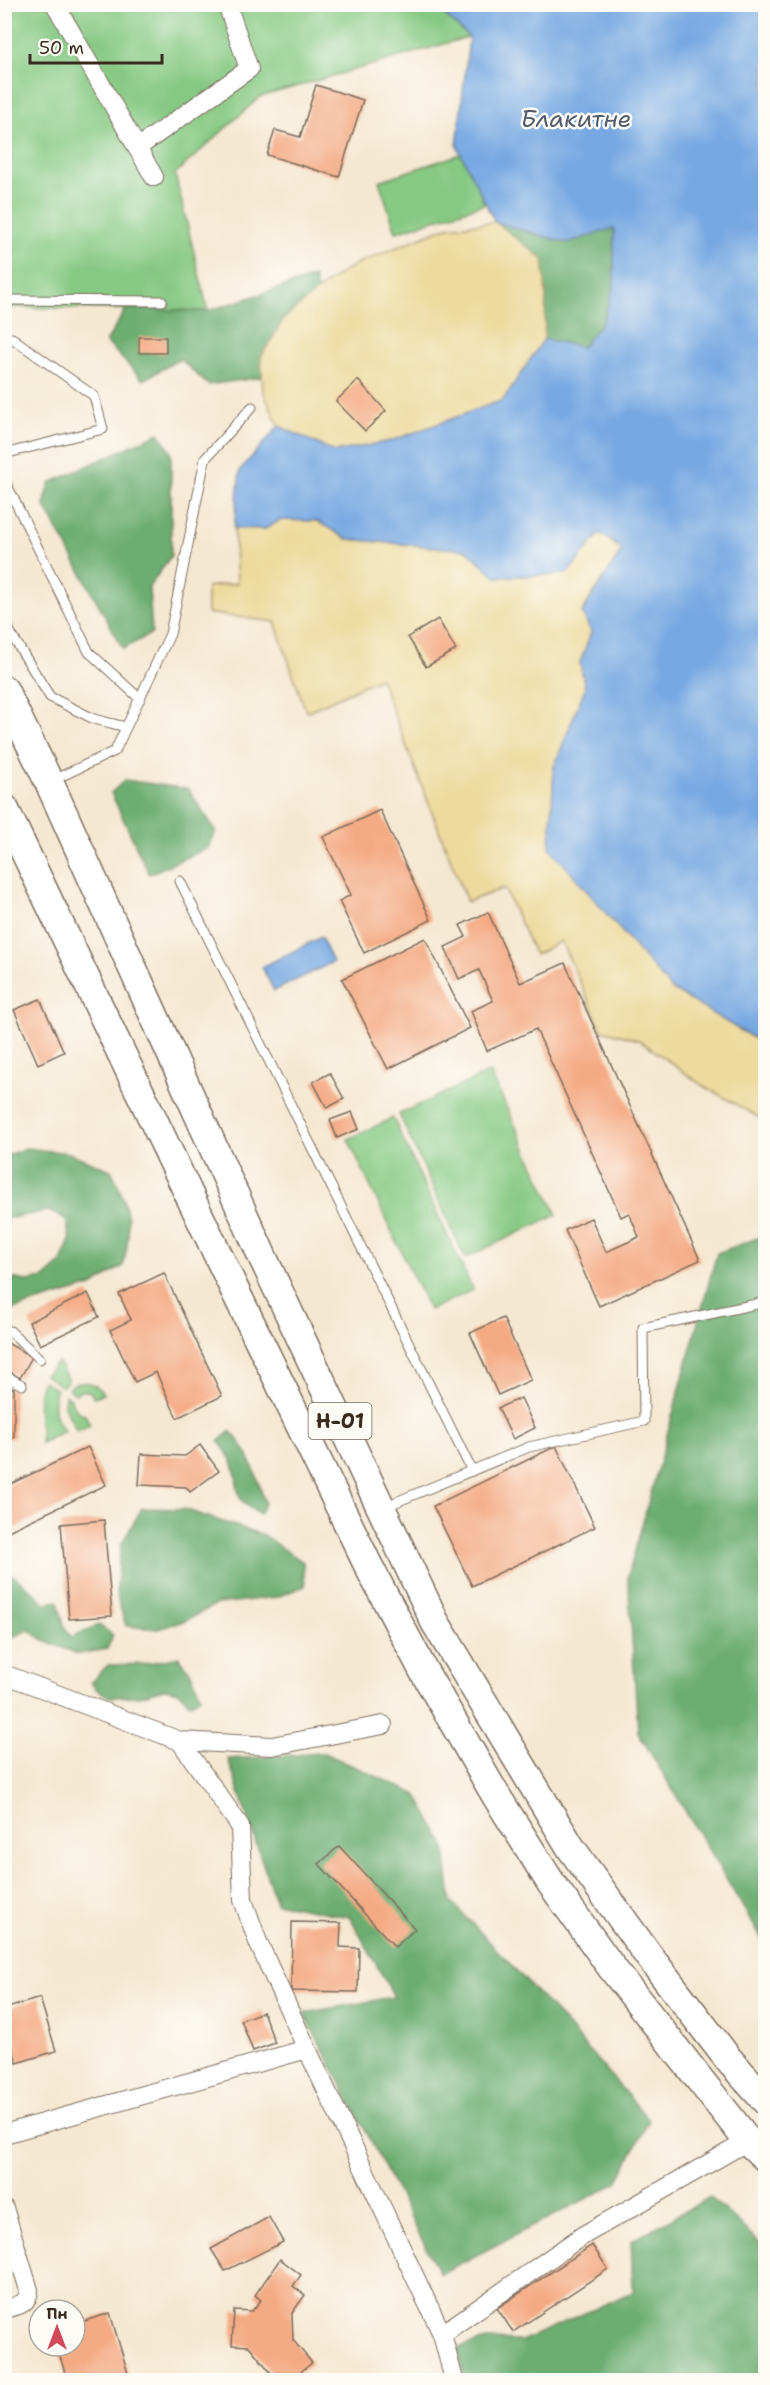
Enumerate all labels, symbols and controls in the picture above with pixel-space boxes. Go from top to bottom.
scale bar [30,27,162,65]
text: 50 m [39,36,84,60]
water label: Блакитне [521,103,631,135]
road number: Н-01 [308,1403,372,1439]
north arrow [27,2298,87,2358]
text: Пн [46,2303,68,2324]

